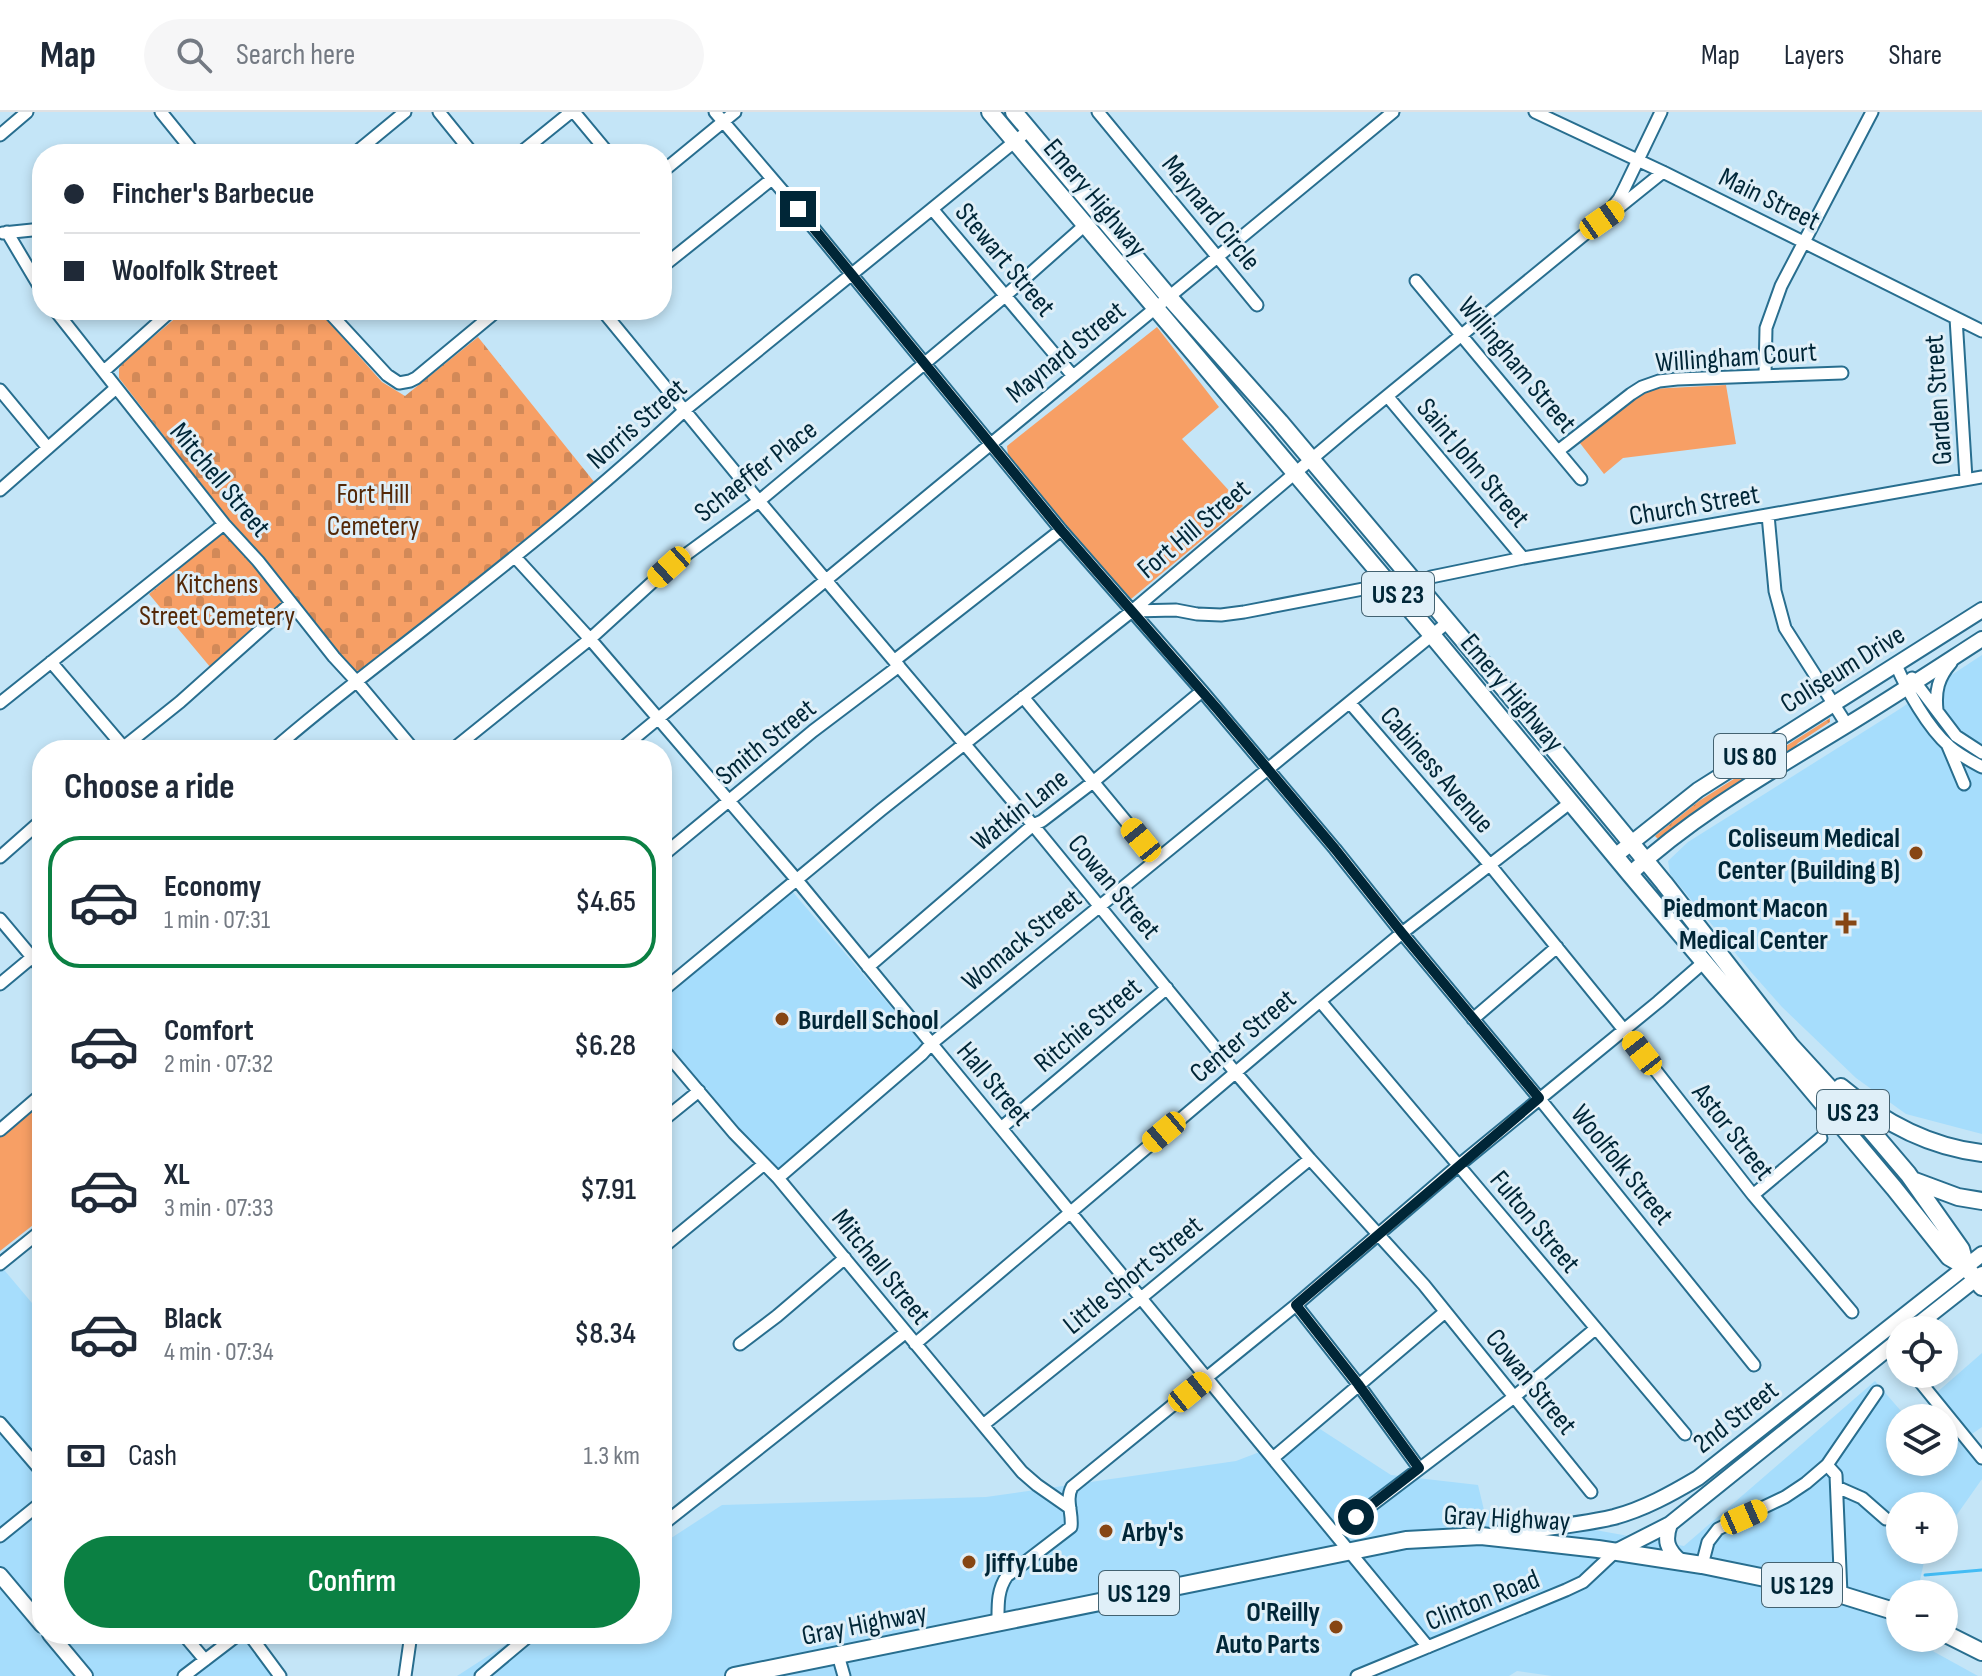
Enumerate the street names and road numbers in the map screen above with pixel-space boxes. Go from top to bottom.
street label: Emery Highway [1036,132,1154,264]
street label: Maynard Circle [1154,149,1267,277]
street label: Main Street [1714,161,1825,238]
street label: Stewart Street [948,196,1062,323]
street label: Willingham Street [1451,290,1583,440]
street label: Maynard Street [1000,294,1132,410]
street label: Garden Street [1917,334,1960,466]
street label: Willingham Court [1654,335,1818,380]
street label: Norris Street [581,372,693,476]
street label: Saint John Street [1409,392,1536,534]
street label: Schaeffer Place [688,413,824,529]
street label: Mitchell Street [163,416,277,544]
street label: Fort Hill Street [1131,473,1257,586]
street label: Church Street [1627,478,1762,533]
road number: US 23 [1362,572,1434,616]
street label: Coliseum Drive [1775,618,1911,720]
street label: Emery Highway [1453,627,1571,759]
street label: Smith Street [709,692,823,793]
street label: Cabiness Avenue [1373,700,1501,840]
road number: US 80 [1714,734,1786,778]
street label: Watkin Lane [965,762,1075,858]
street label: Cowan Street [1061,828,1167,946]
street label: Womack Street [956,882,1088,998]
street label: Ritchie Street [1028,971,1148,1079]
street label: Center Street [1183,982,1303,1090]
street label: Hall Street [949,1035,1038,1132]
street label: Astor Street [1684,1076,1781,1187]
road number: US 23 [1817,1090,1889,1134]
street label: Woolfolk Street [1563,1098,1680,1232]
street label: Fulton Street [1483,1164,1587,1280]
street label: Mitchell Street [824,1203,937,1331]
street label: Little Short Street [1057,1209,1209,1341]
street label: Cowan Street [1478,1322,1583,1441]
street label: 2nd Street [1687,1374,1785,1461]
street label: Gray Highway [1443,1499,1571,1538]
street label: Clinton Road [1421,1563,1544,1638]
road number: US 129 [1762,1563,1842,1607]
road number: US 129 [1099,1571,1179,1615]
street label: Gray Highway [799,1596,930,1653]

